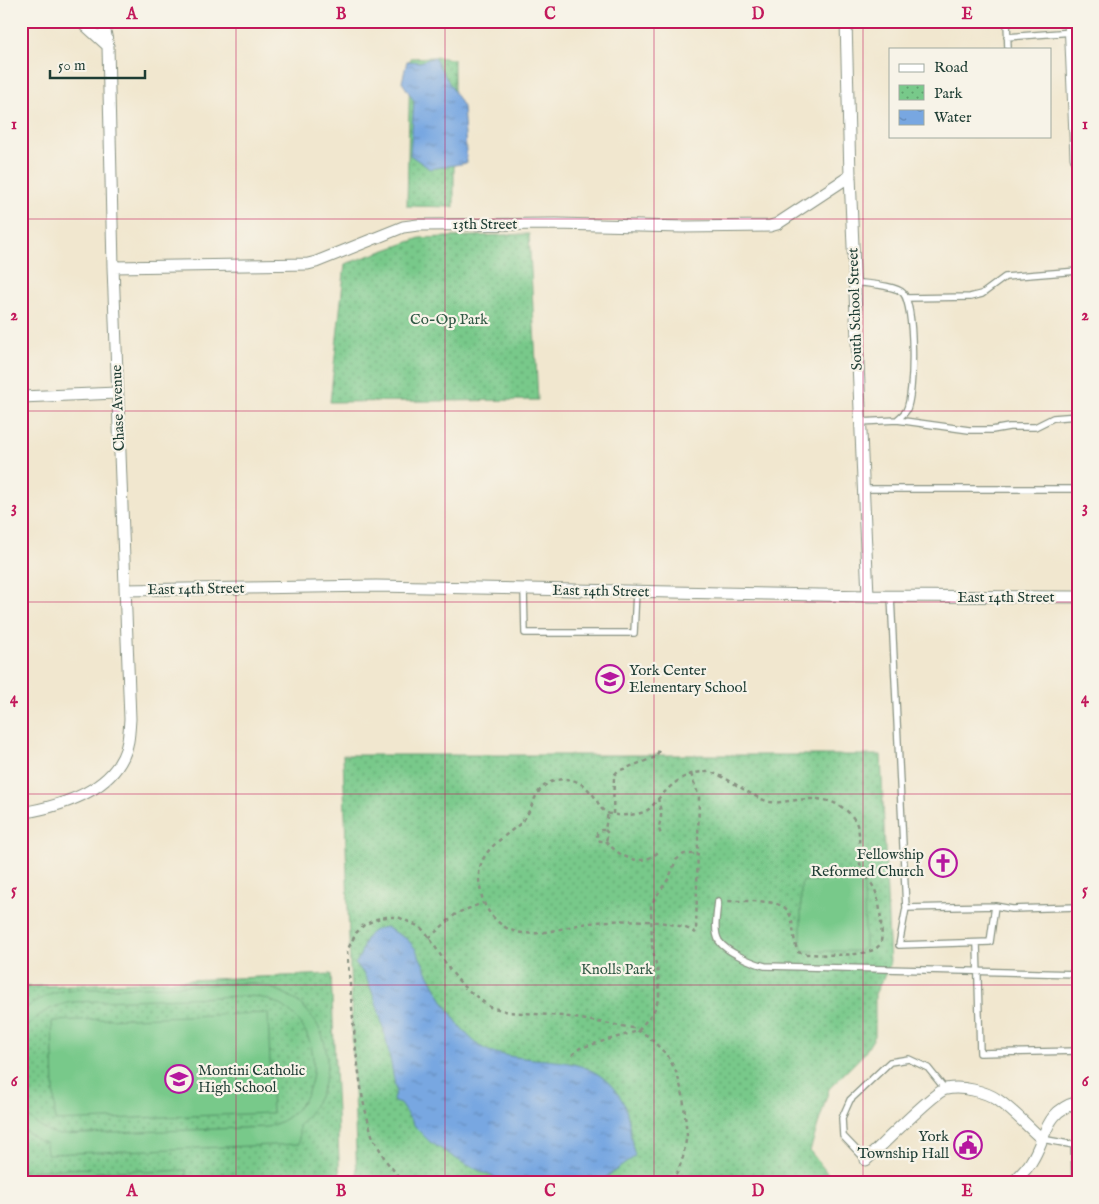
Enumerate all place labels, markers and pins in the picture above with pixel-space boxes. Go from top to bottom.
place label: York Center Elementary School [629,661,748,697]
school or university icon: York Center Elementary School [595,664,625,694]
place label: Fellowship Reformed Church [811,845,924,881]
church icon: Fellowship Reformed Church [928,848,958,878]
place label: Montini Catholic High School [198,1061,305,1097]
school or university icon: Montini Catholic High School [164,1064,194,1094]
place label: York Township Hall [857,1127,950,1163]
public building icon: York Township Hall [953,1130,983,1160]

